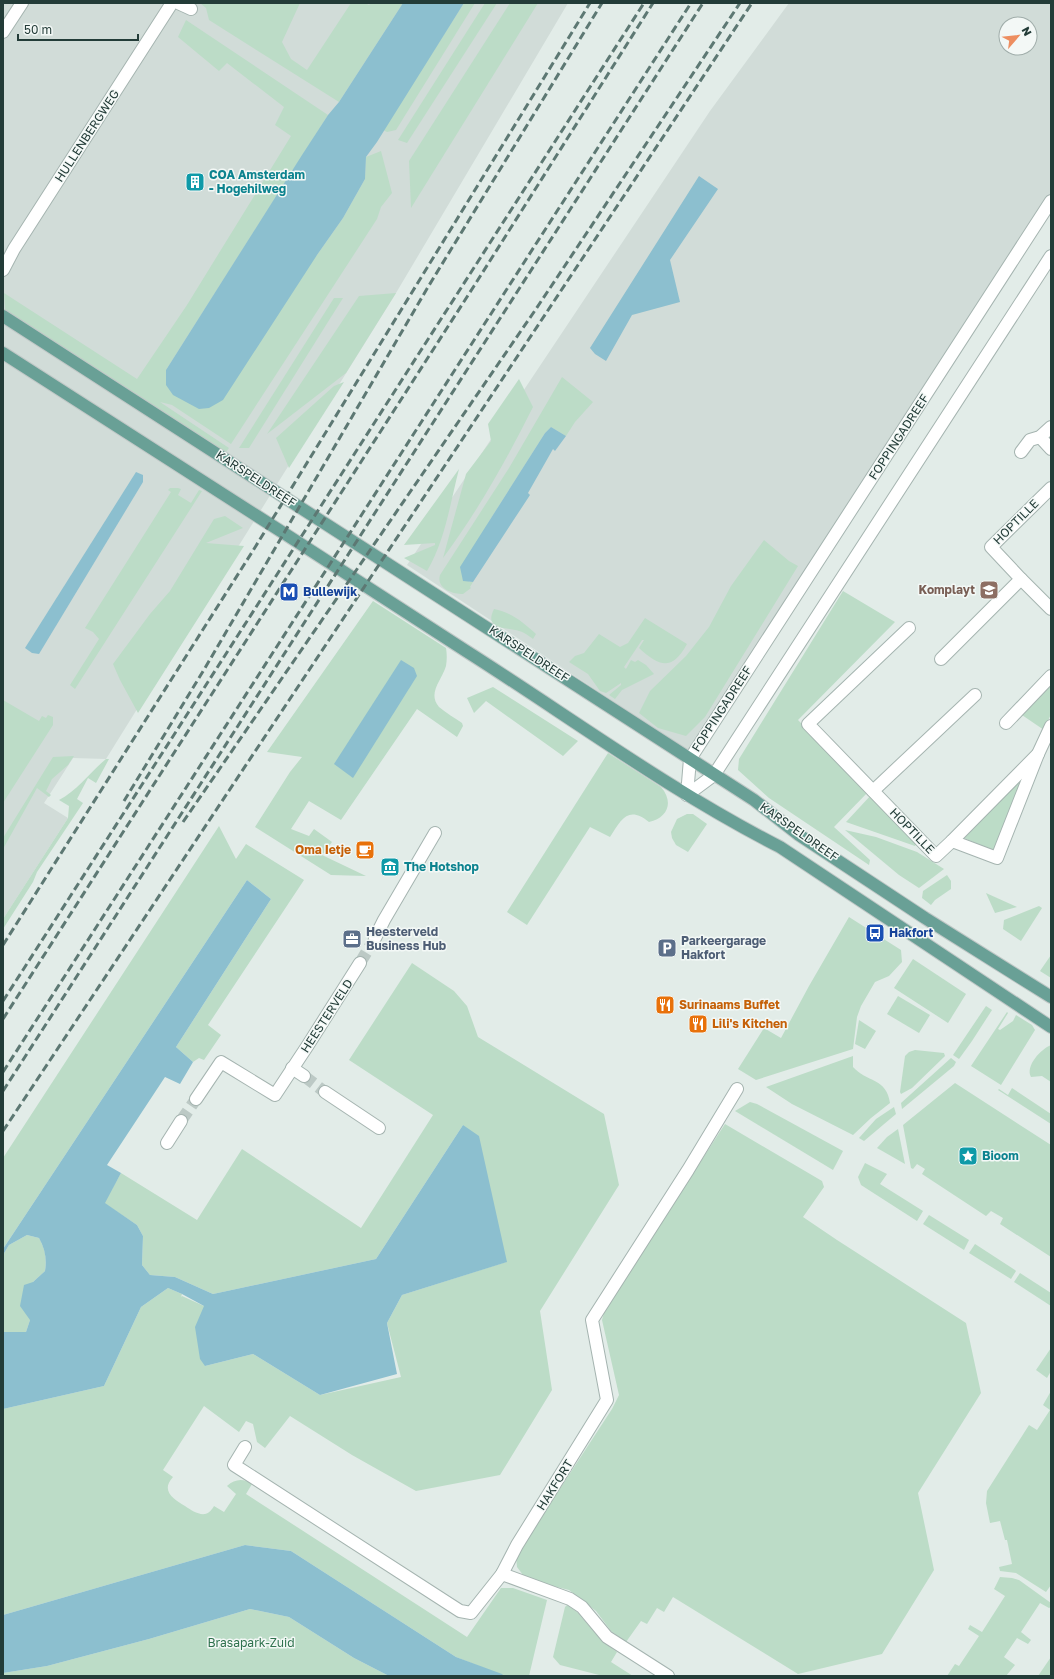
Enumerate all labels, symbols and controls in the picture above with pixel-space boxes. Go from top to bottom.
scale bar [18,16,138,42]
north arrow [998,16,1038,56]
text: 50 m [24,22,52,37]
text: N [1020,24,1035,38]
street label: HULLENBERGWEG [51,87,122,185]
place label: COA Amsterdam - Hogehilweg [209,167,305,196]
building icon: COA Amsterdam - Hogehilweg [184,171,206,193]
street label: FOPPINGADREEF [865,391,932,482]
street label: KARSPELDREEF [213,447,299,510]
street label: HOPTILLE [990,496,1041,547]
school or university icon: Komplayt [978,579,1000,601]
metro station icon: Bullewijk [278,581,300,603]
place label: Komplayt [918,582,975,597]
place label: Bullewijk [303,584,357,599]
street label: KARSPELDREEF [486,622,572,685]
street label: FOPPINGADREEF [688,663,755,754]
street label: KARSPELDREEF [757,799,842,864]
street label: HOPTILLE [887,805,938,857]
cafe icon: Oma Ietje [354,839,376,861]
place label: Oma Ietje [295,842,351,857]
museum icon: The Hotshop [379,856,401,878]
place label: The Hotshop [404,859,479,874]
bus stop icon: Hakfort [864,922,886,944]
place label: Heesterveld Business Hub [366,924,447,953]
place label: Hakfort [889,925,933,940]
office icon: Heesterveld Business Hub [341,928,363,950]
place label: Parkeergarage Hakfort [681,933,766,962]
parking icon: Parkeergarage Hakfort [656,937,678,959]
street label: HEESTERVELD [297,976,356,1055]
restaurant icon: Surinaams Buffet [654,994,676,1016]
place label: Surinaams Buffet [679,997,780,1012]
restaurant icon: Lili's Kitchen [687,1013,709,1035]
place label: Lili's Kitchen [712,1016,787,1031]
place icon: Bioom [957,1145,979,1167]
place label: Bioom [982,1148,1019,1163]
street label: HAKFORT [533,1456,576,1513]
park label: Brasapark-Zuid [207,1635,295,1650]

